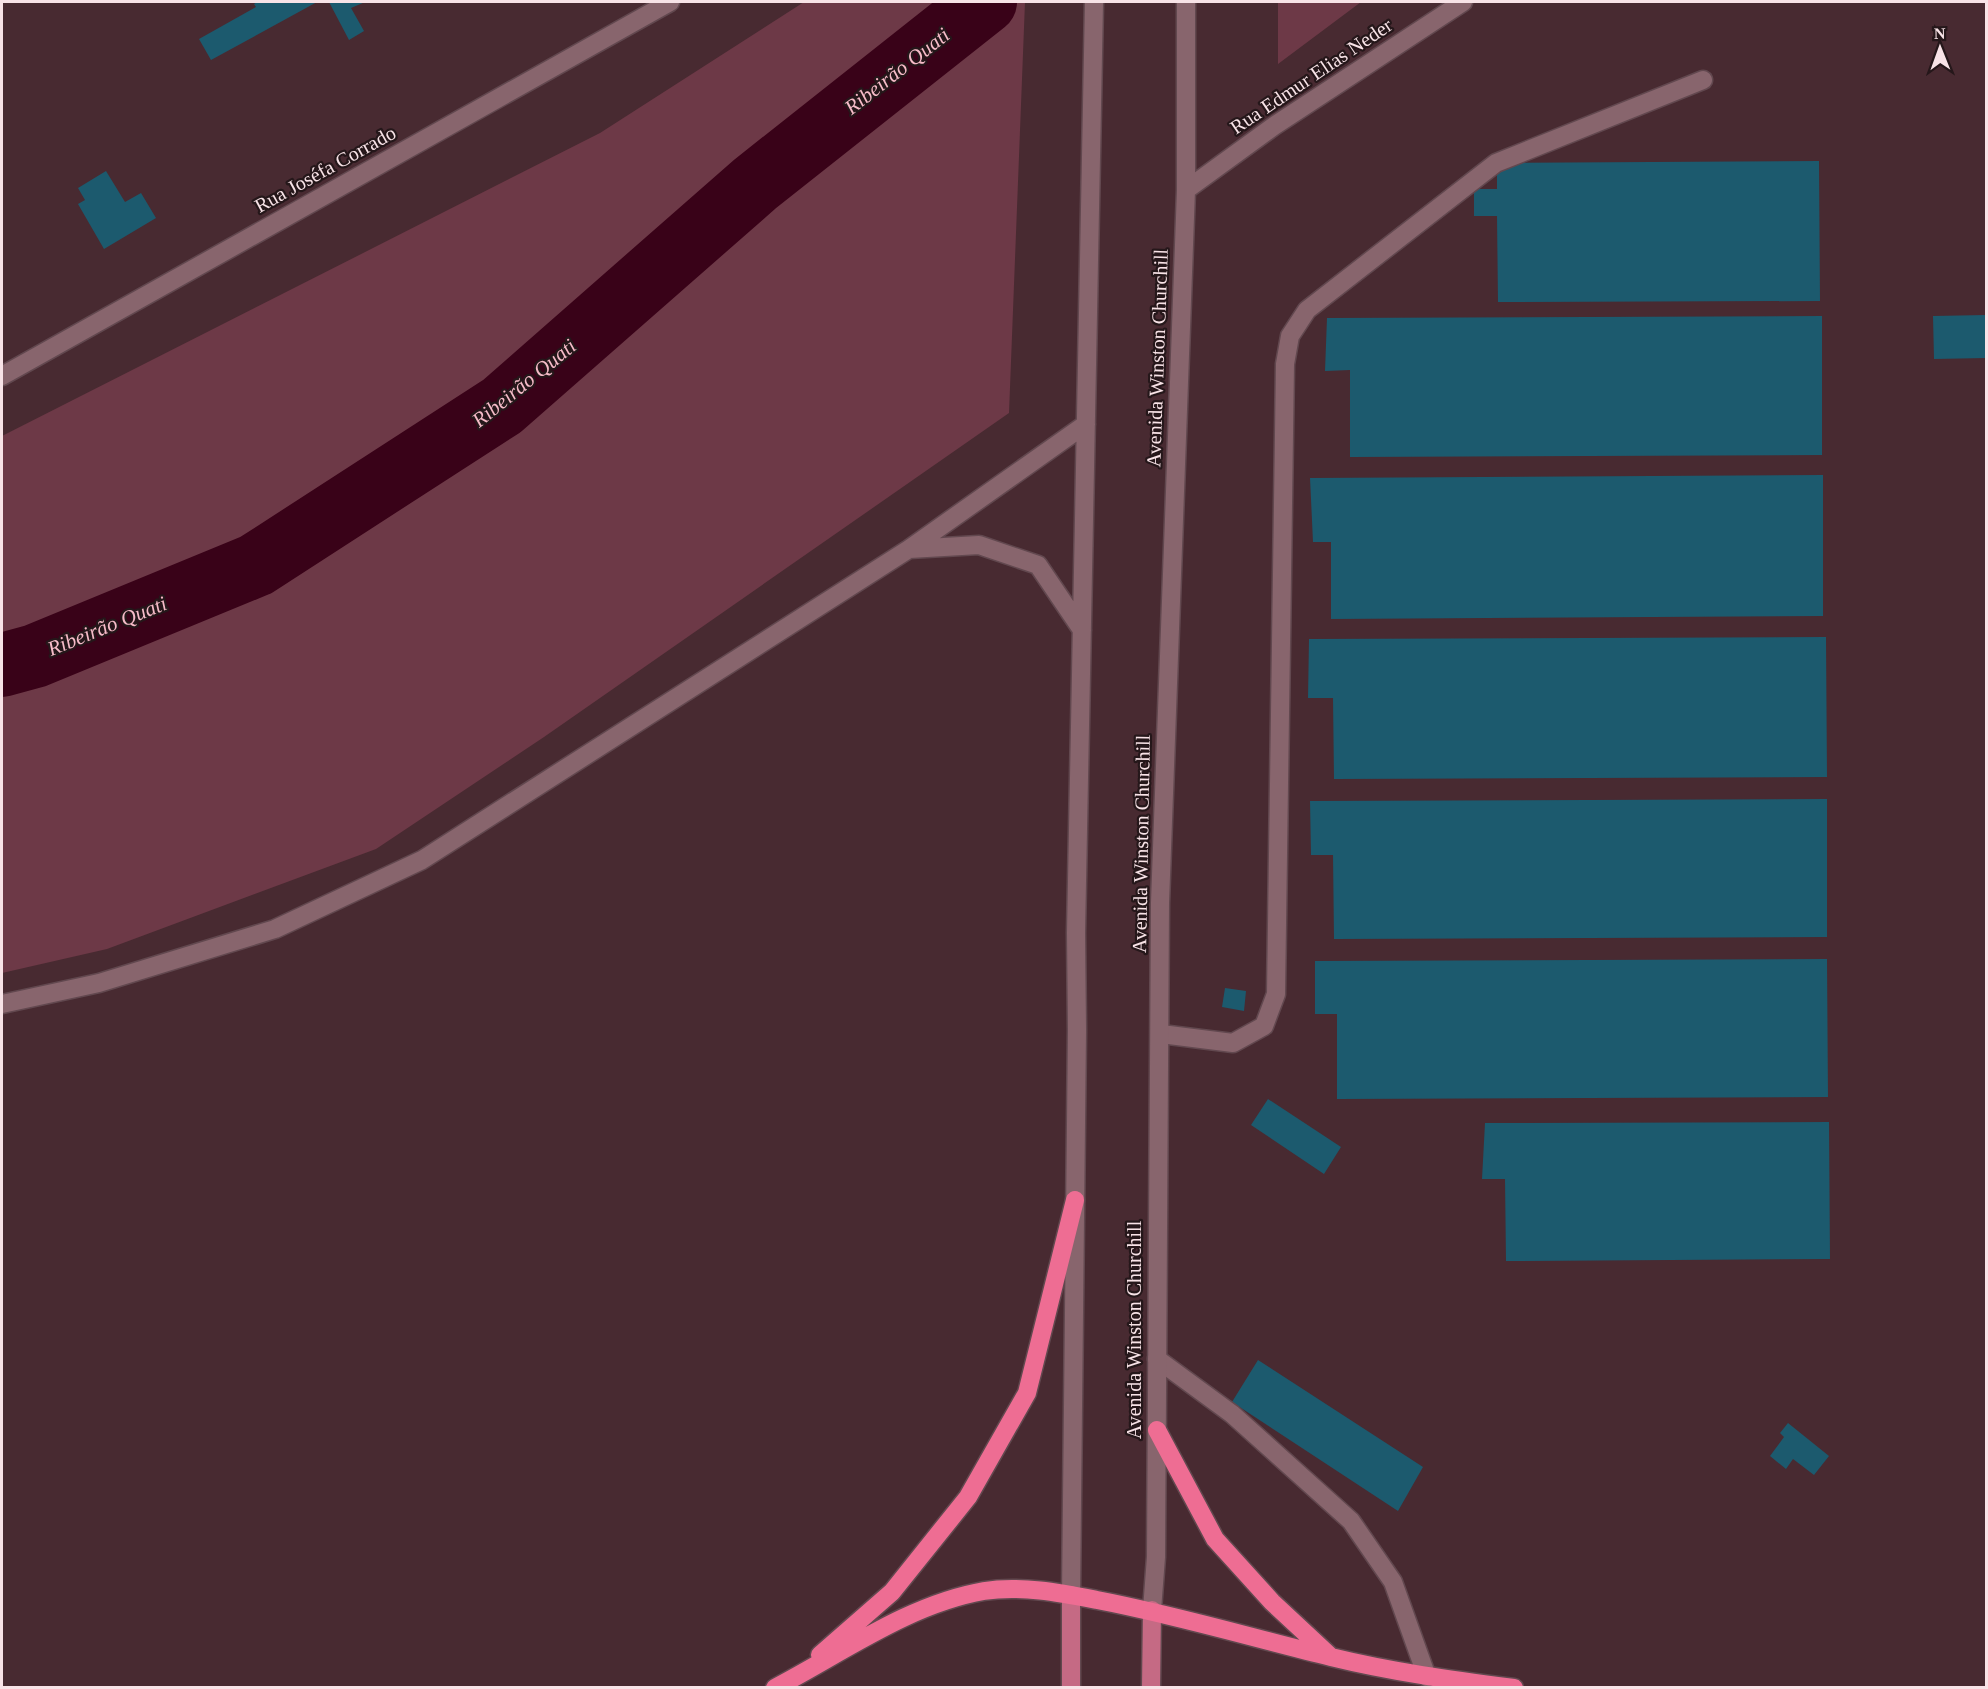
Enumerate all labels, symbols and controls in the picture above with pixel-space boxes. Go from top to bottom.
street label: Rua Edmur Elias Neder [1226,13,1396,138]
north arrow [1910,18,1970,78]
water label: Ribeirão Quati [839,22,954,120]
text: N [1934,25,1946,42]
street label: Rua Joséfa Corrado [251,121,399,217]
street label: Avenida Winston Churchill [1142,248,1172,468]
water label: Ribeirão Quati [466,334,581,433]
water label: Ribeirão Quati [43,591,170,661]
street label: Avenida Winston Churchill [1128,734,1154,953]
street label: Avenida Winston Churchill [1123,1220,1145,1439]

